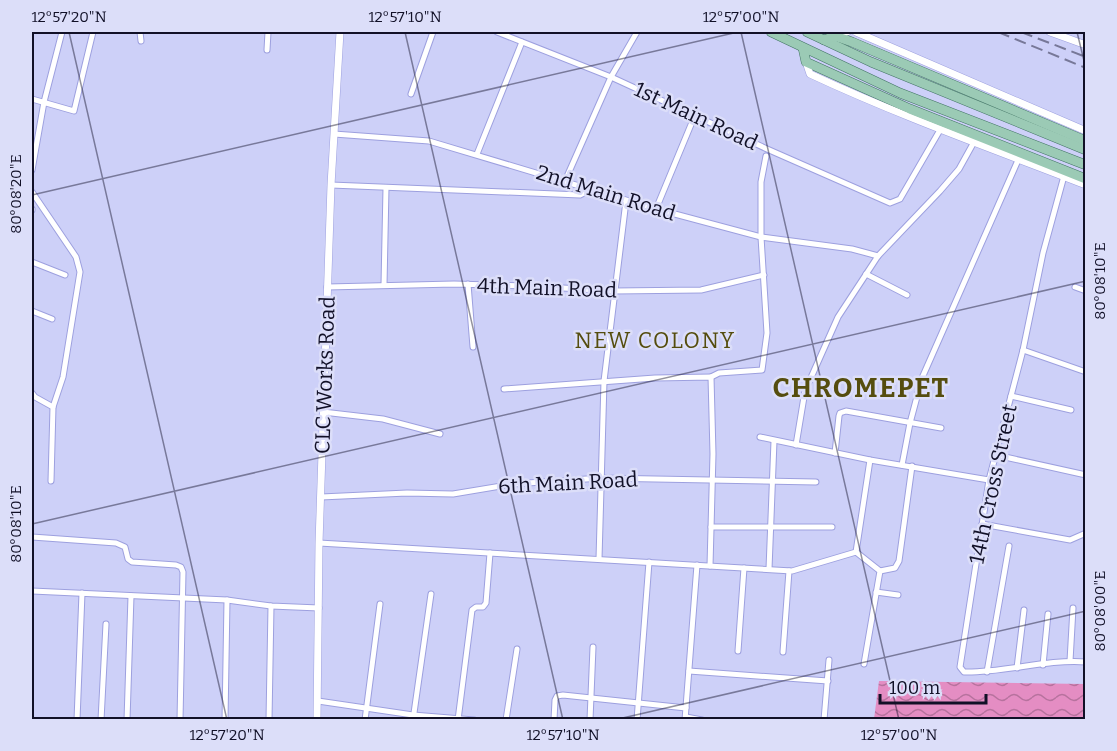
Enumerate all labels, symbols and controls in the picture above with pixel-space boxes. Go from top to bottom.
text: 12°57'20"N [31,8,107,26]
text: 12°57'10"N [368,8,442,26]
text: 12°57'00"N [703,8,779,26]
street label: 1st Main Road [630,76,762,156]
text: 80°08'20"E [7,154,25,234]
street label: 2nd Main Road [533,159,679,227]
text: 80°08'10"E [1091,242,1109,320]
street label: 4th Main Road [477,273,617,303]
street label: CLC Works Road [309,296,341,454]
district label: NEW COLONY [574,327,736,354]
district label: CHROMEPET [772,372,950,404]
street label: 14th Cross Street [963,401,1023,566]
street label: 6th Main Road [497,466,639,500]
text: 80°08'10"E [7,485,25,563]
text: 80°08'00"E [1091,570,1109,652]
scale bar [880,667,986,705]
text: 100 m [889,677,940,699]
text: 12°57'20"N [189,726,265,744]
text: 12°57'10"N [526,726,600,744]
text: 12°57'00"N [861,726,937,744]

